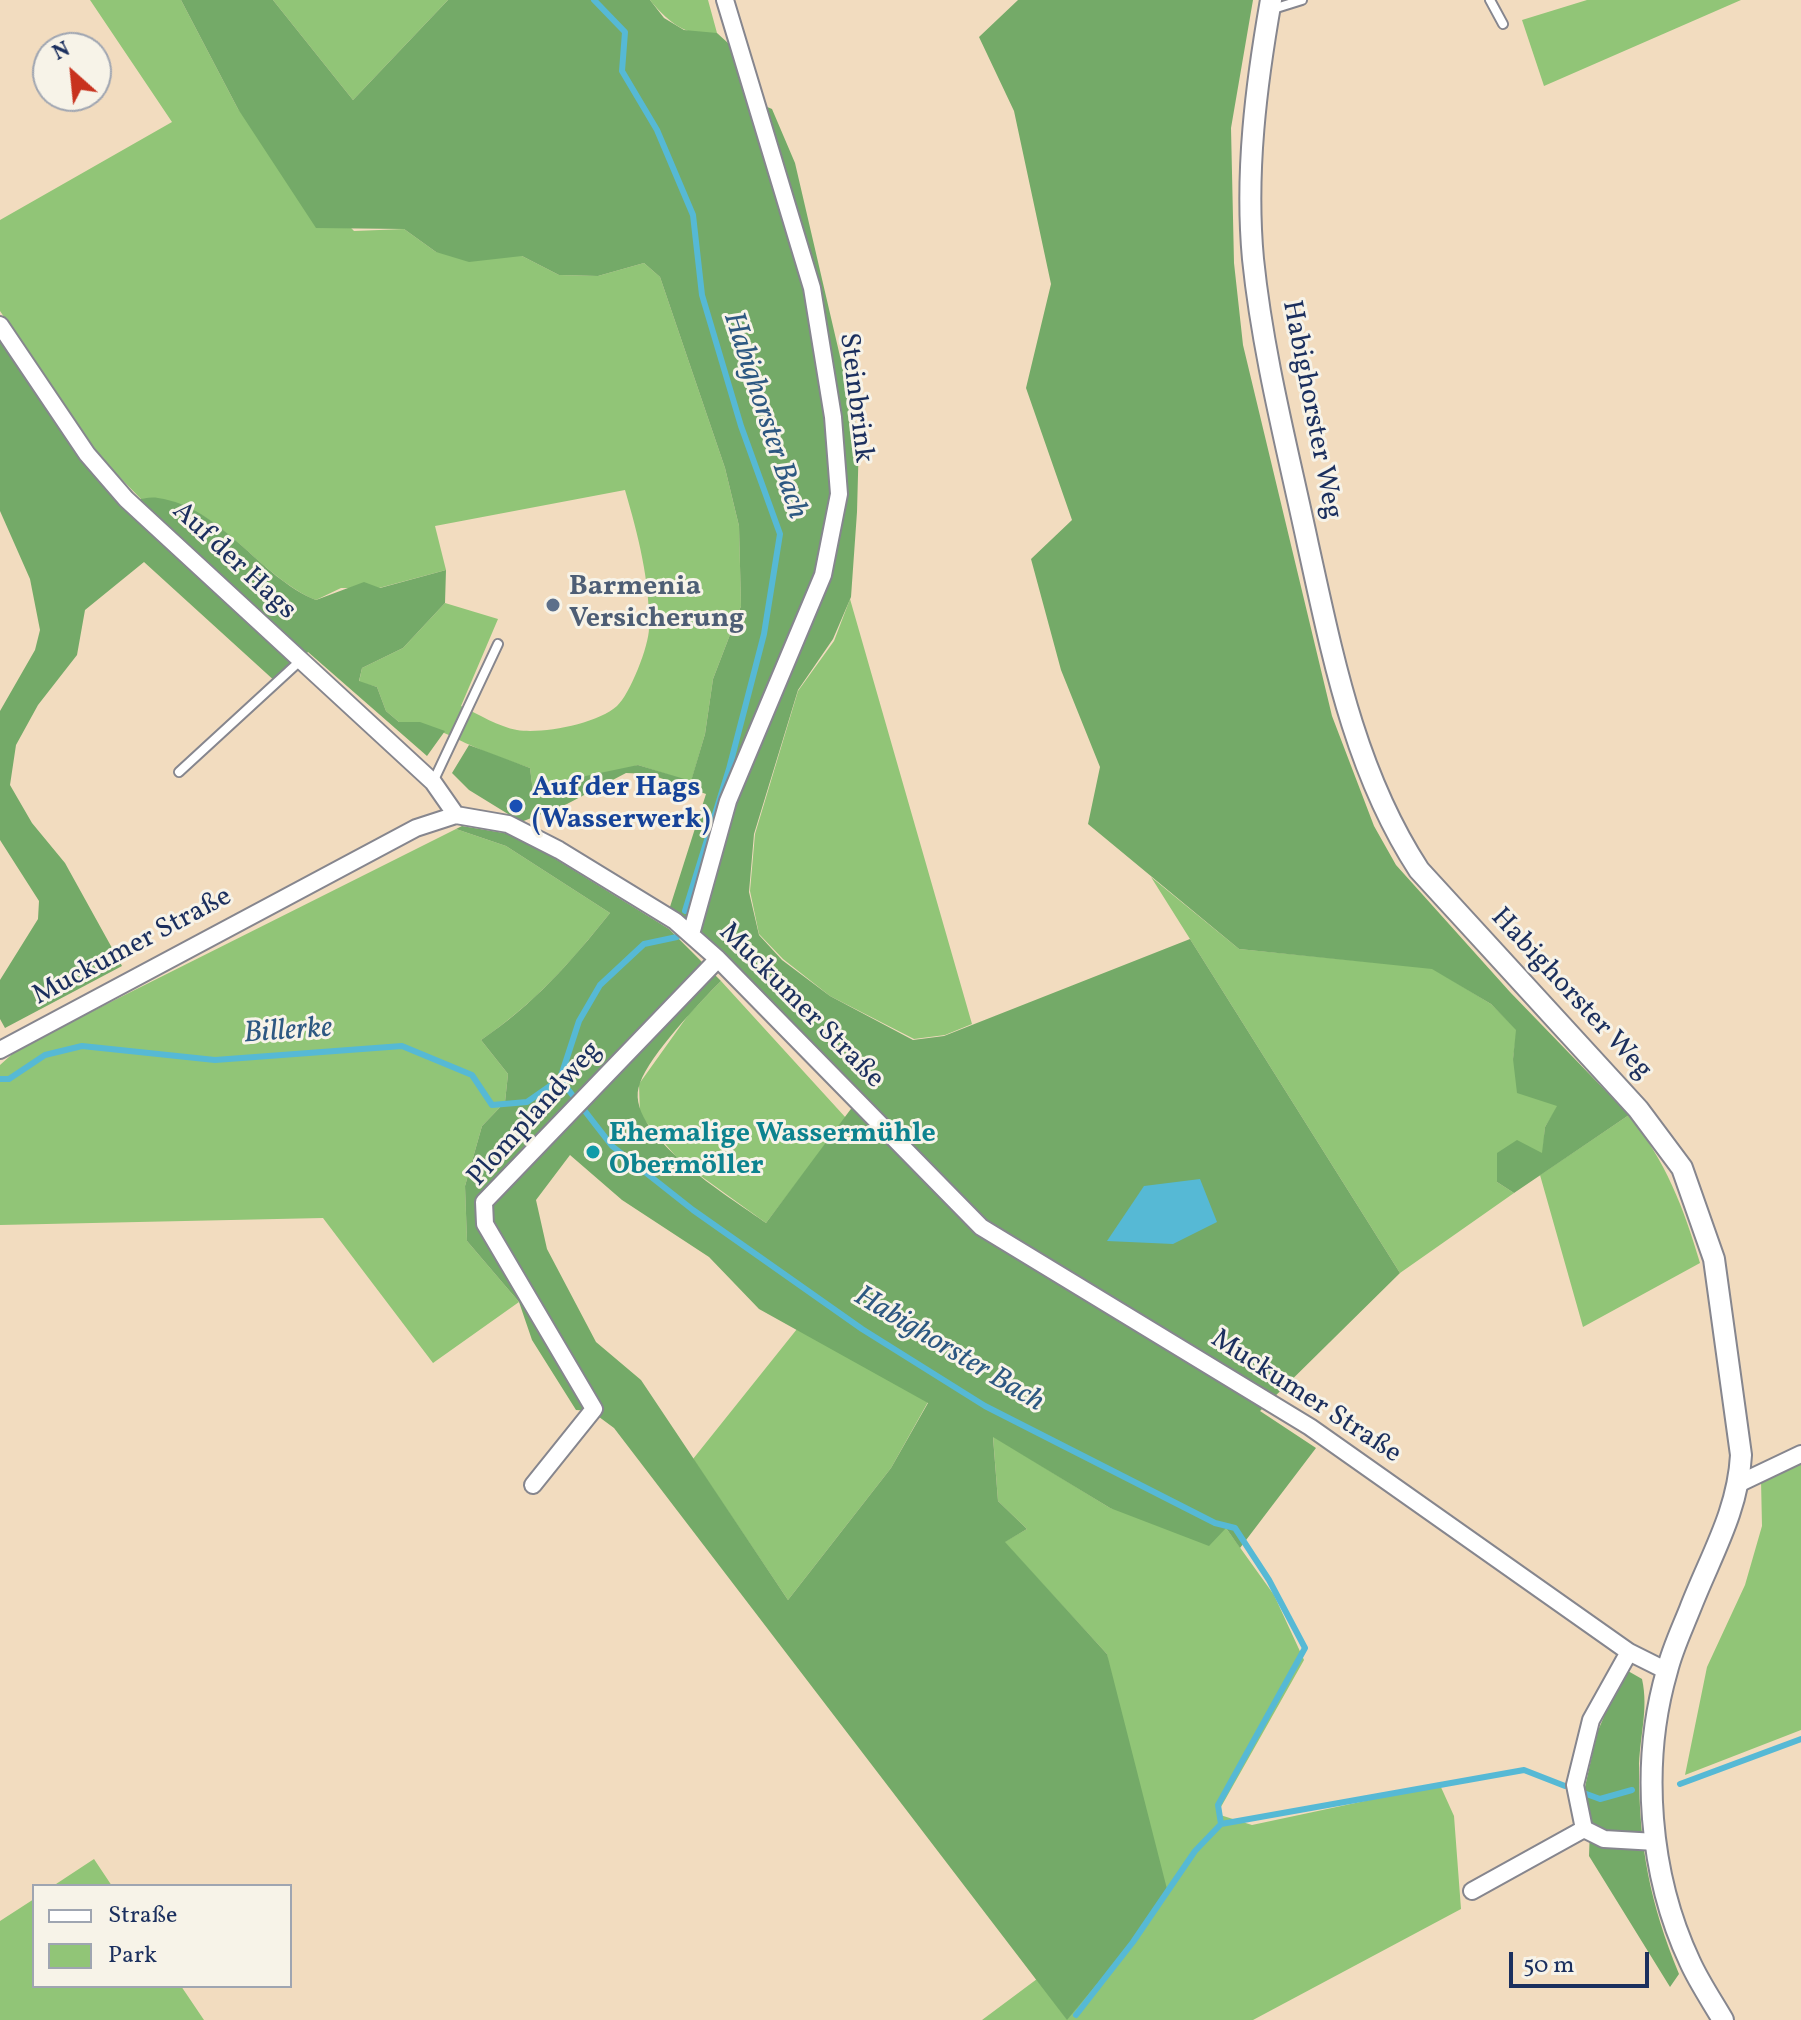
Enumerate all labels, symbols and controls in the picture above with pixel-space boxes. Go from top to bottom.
north arrow [32,32,112,112]
text: N [48,35,76,69]
street label: Habighorster Weg [1272,298,1348,522]
water label: Habighorster Bach [713,308,813,524]
street label: Steinbrink [829,331,879,465]
street label: Auf der Hags [164,496,302,628]
place label: Barmenia Versicherung [569,572,744,638]
marker: Barmenia Versicherung [544,596,562,614]
place label: Auf der Hags (Wasserwerk) [532,773,711,839]
marker: Auf der Hags (Wasserwerk) [507,797,525,815]
street label: Muckumer Straße [28,881,238,1015]
street label: Habighorster Weg [1482,902,1658,1088]
street label: Muckumer Straße [710,917,890,1097]
water label: Billerke [243,1012,333,1054]
street label: Plomplandweg [462,1035,610,1195]
place label: Ehemalige Wassermühle Obermöller [609,1119,936,1185]
marker: Ehemalige Wassermühle Obermöller [584,1143,602,1161]
water label: Habighorster Bach [846,1280,1050,1422]
street label: Muckumer Straße [1203,1324,1407,1472]
legend [32,1884,292,1988]
text: Straße [108,1899,177,1933]
scale bar [1513,1936,1653,1986]
text: Park [108,1939,157,1973]
text: 50 m [1523,1949,1575,1983]

